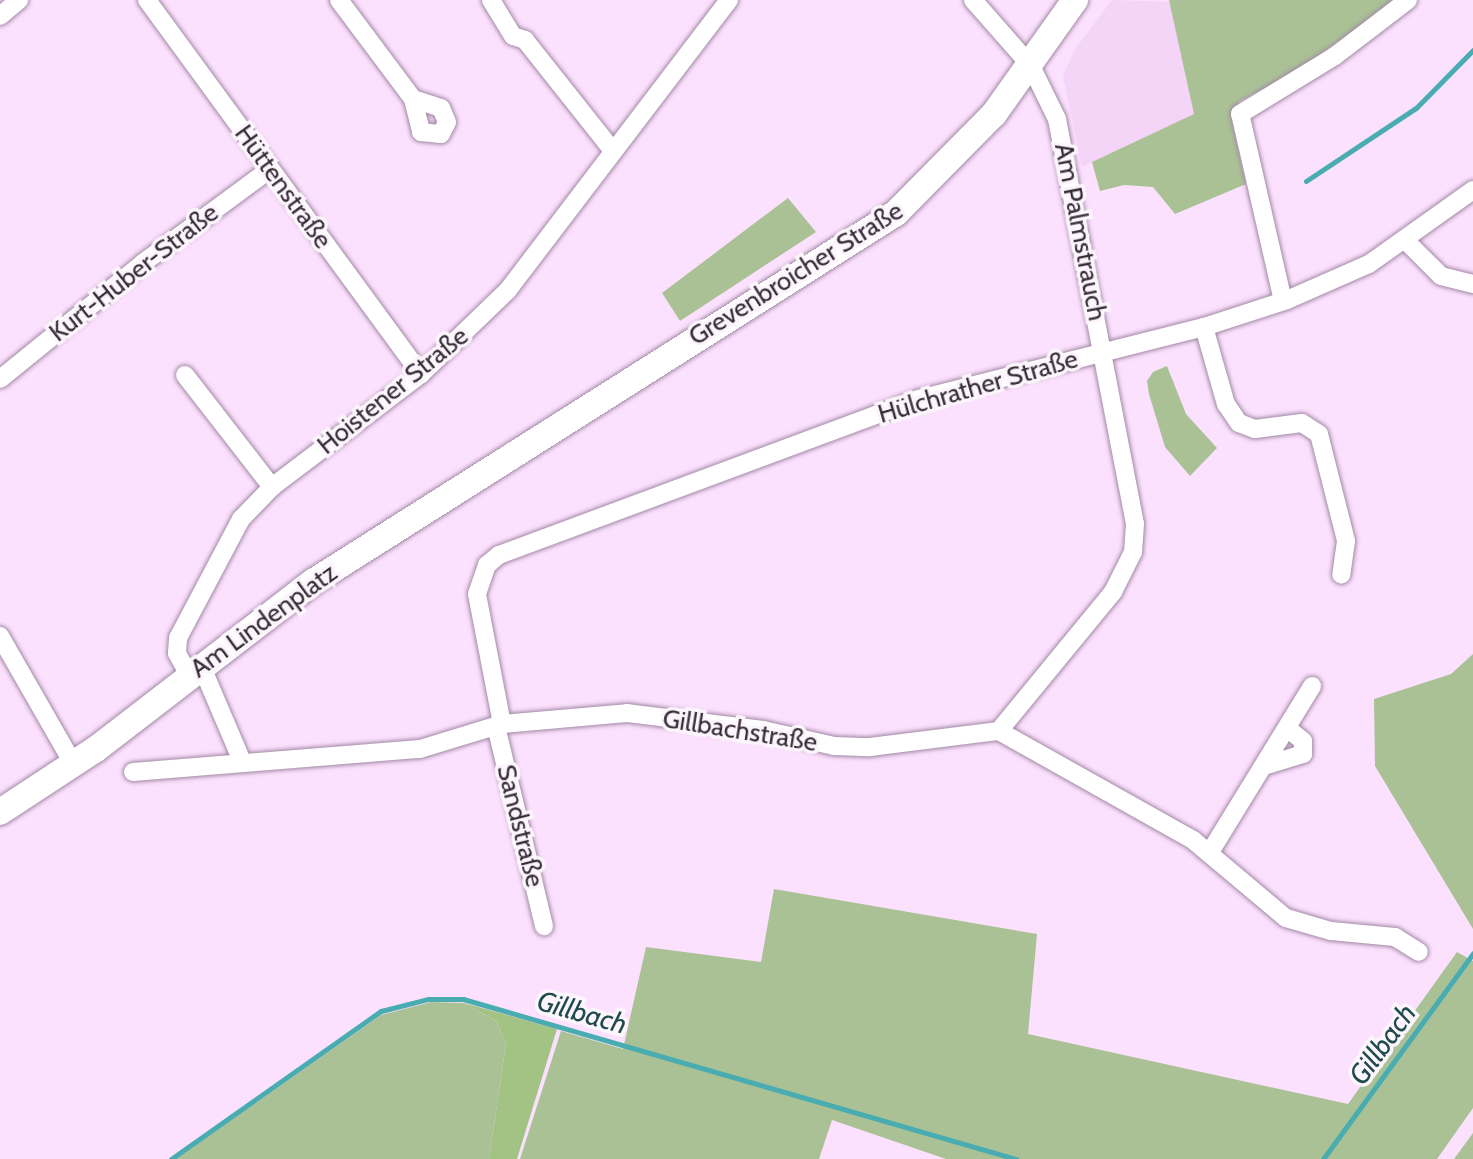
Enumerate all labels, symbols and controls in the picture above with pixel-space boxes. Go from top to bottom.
street label: Hüttenstraße [228,119,338,255]
street label: Am Palmstrauch [1047,141,1113,323]
street label: Grevenbroicher Straße [683,195,909,353]
street label: Kurt-Huber-Straße [43,197,225,349]
street label: Hoistener Straße [311,321,475,461]
street label: Hülchrather Straße [875,344,1081,430]
street label: Am Lindenplatz [185,557,343,685]
street label: Gillbachstraße [660,703,820,759]
street label: Sandstraße [490,762,550,890]
water label: Gillbach [533,983,631,1041]
water label: Gillbach [1341,997,1423,1091]

